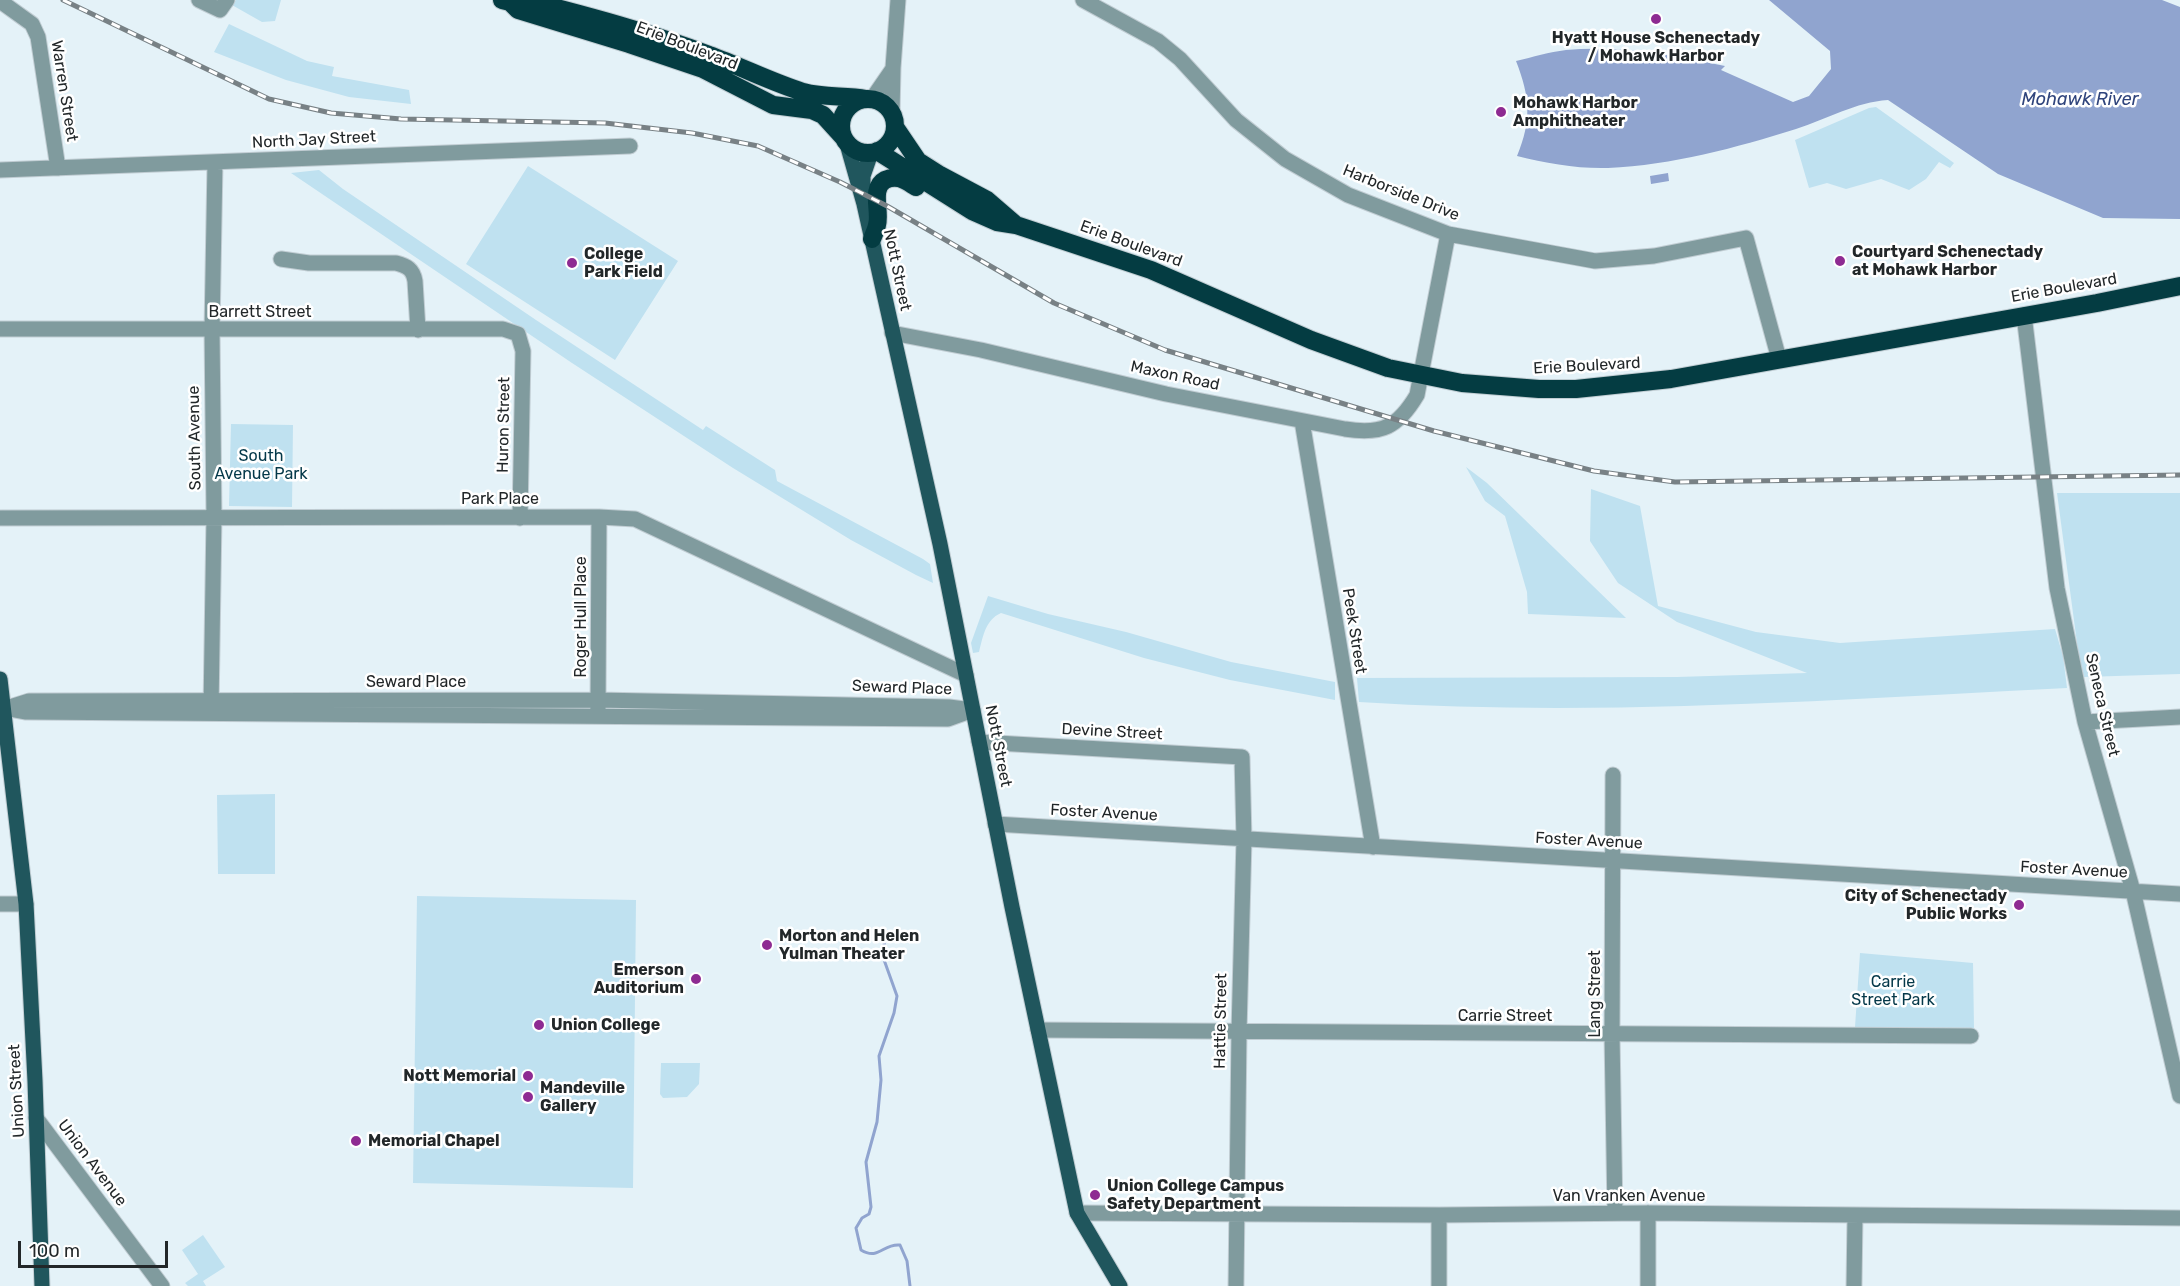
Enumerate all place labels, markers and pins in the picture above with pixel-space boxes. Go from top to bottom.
marker: Hyatt House Schenectady / Mohawk Harbor [1649,12,1663,26]
place label: Hyatt House Schenectady / Mohawk Harbor [1552,28,1760,66]
place label: Mohawk Harbor Amphitheater [1513,93,1638,131]
marker: Mohawk Harbor Amphitheater [1494,105,1508,119]
place label: Courtyard Schenectady at Mohawk Harbor [1852,242,2043,280]
place label: College Park Field [584,244,663,282]
marker: Courtyard Schenectady at Mohawk Harbor [1833,254,1847,268]
marker: College Park Field [565,256,579,270]
place label: City of Schenectady Public Works [1845,886,2007,924]
marker: City of Schenectady Public Works [2012,898,2026,912]
place label: Morton and Helen Yulman Theater [779,926,919,964]
marker: Morton and Helen Yulman Theater [760,938,774,952]
place label: Emerson Auditorium [594,960,684,998]
marker: Emerson Auditorium [689,972,703,986]
place label: Union College [551,1015,660,1035]
marker: Union College [532,1018,546,1032]
place label: Nott Memorial [403,1066,516,1086]
marker: Nott Memorial [521,1069,535,1083]
place label: Mandeville Gallery [540,1078,625,1116]
marker: Mandeville Gallery [521,1090,535,1104]
place label: Memorial Chapel [368,1131,500,1151]
marker: Memorial Chapel [349,1134,363,1148]
place label: Union College Campus Safety Department [1107,1176,1284,1214]
marker: Union College Campus Safety Department [1088,1188,1102,1202]

